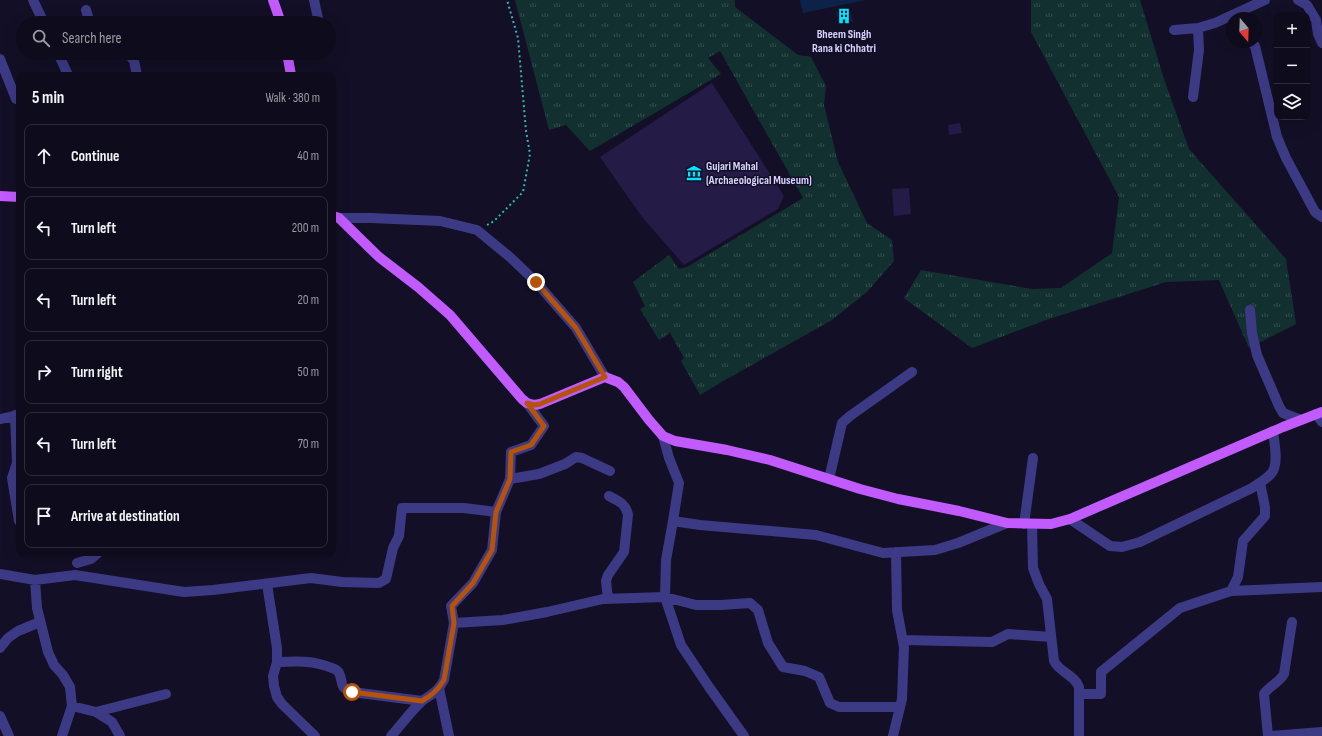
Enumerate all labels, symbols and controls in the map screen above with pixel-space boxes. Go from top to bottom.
building icon: Bheem Singh Rana ki Chhatri [835,7,853,25]
north arrow [1226,12,1262,48]
map controls [1274,12,1310,120]
button: + [1274,12,1310,48]
search box [16,16,336,60]
icon: search [30,27,52,49]
place label: Bheem Singh Rana ki Chhatri [812,27,876,56]
text: Search here [62,29,122,48]
button: − [1274,48,1310,84]
button: layers [1274,84,1310,120]
text: 5 min [32,88,64,108]
text: Walk · 380 m [265,90,320,106]
icon: ahead [33,145,55,167]
text: Continue [71,147,120,166]
text: 40 m [297,148,319,164]
place label: Gujari Mahal (Archaeological Museum) [706,159,812,188]
museum icon: Gujari Mahal (Archaeological Museum) [685,164,703,182]
icon: left [33,217,55,239]
text: Turn left [71,219,116,238]
text: 200 m [292,220,319,236]
route end [527,273,545,291]
icon: left [33,289,55,311]
text: Turn left [71,291,116,310]
text: 20 m [297,292,319,308]
icon: right [33,361,55,383]
text: Turn right [71,363,123,382]
text: 50 m [298,364,319,380]
icon: left [33,433,55,455]
text: Turn left [71,435,116,454]
text: 70 m [298,436,319,452]
icon: arrive [33,505,55,527]
text: Arrive at destination [71,507,180,526]
route start [343,683,361,701]

